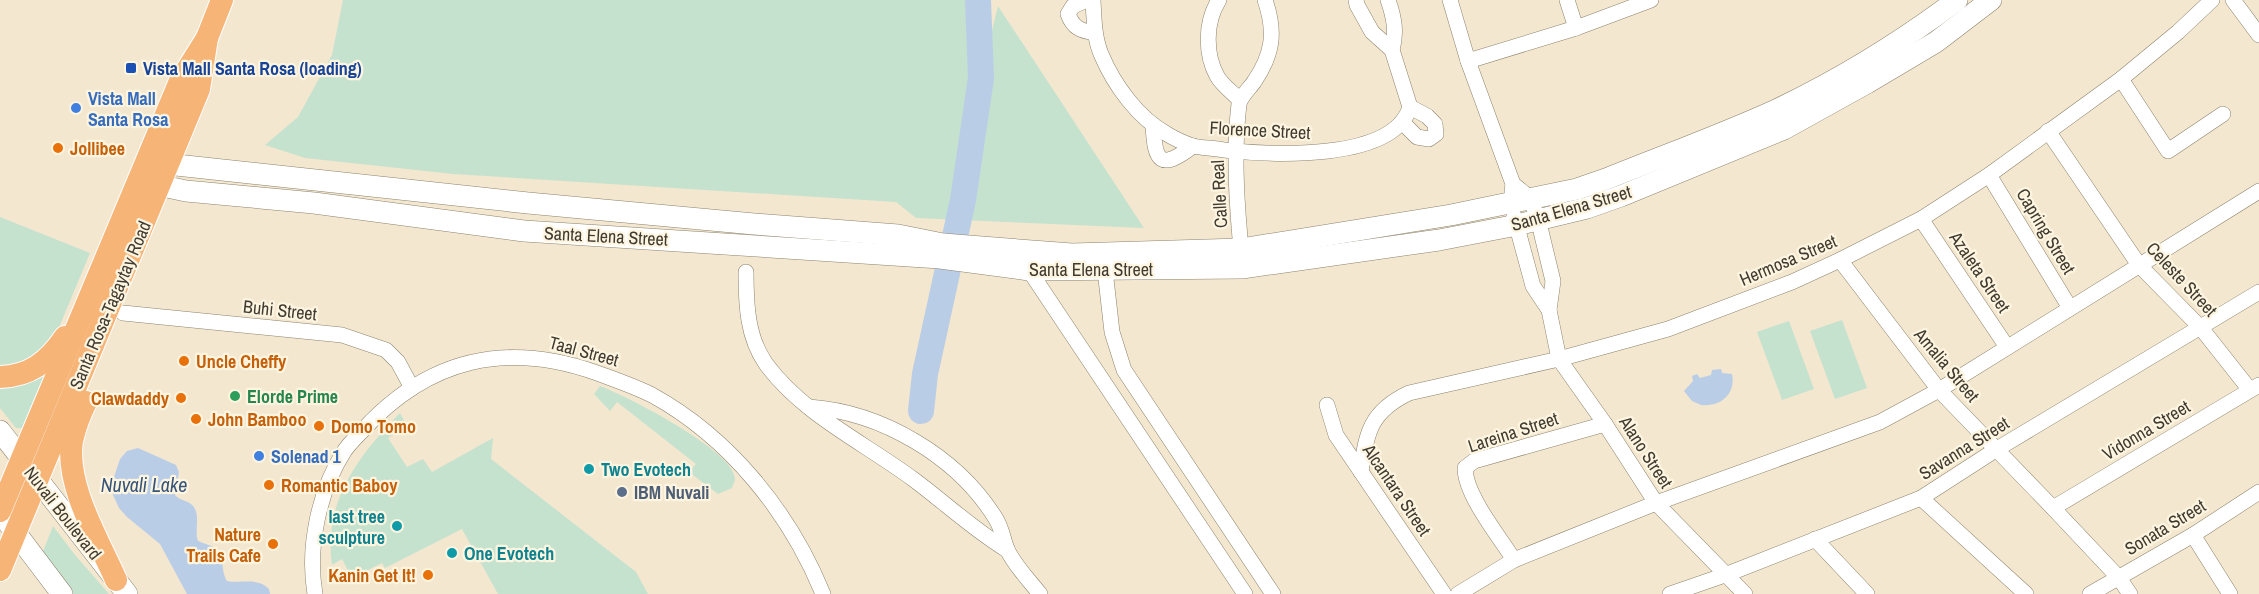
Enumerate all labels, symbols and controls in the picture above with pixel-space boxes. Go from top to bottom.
place label: Vista Mall Santa Rosa (loading) [143,56,362,81]
marker: Vista Mall Santa Rosa (loading) [124,61,138,75]
place label: Vista Mall Santa Rosa [88,86,169,132]
marker: Vista Mall Santa Rosa [69,101,83,115]
street label: Florence Street [1209,115,1311,145]
place label: Jollibee [70,136,125,161]
marker: Jollibee [51,141,65,155]
street label: Calle Real [1205,159,1233,229]
street label: Santa Elena Street [1508,179,1634,237]
street label: Capring Street [2011,183,2081,279]
street label: Santa Rosa-Tagaytay Road [63,217,157,393]
street label: Santa Elena Street [543,220,669,252]
street label: Azaleta Street [1943,226,2016,317]
street label: Hermosa Street [1736,228,1840,292]
street label: Celeste Street [2141,236,2223,322]
street label: Santa Elena Street [1029,257,1153,282]
street label: Buhi Street [242,294,318,326]
street label: Amalia Street [1908,322,1985,407]
street label: Taal Street [547,330,621,372]
place label: Uncle Cheffy [196,349,287,374]
marker: Uncle Cheffy [177,354,191,368]
place label: Elorde Prime [247,384,338,409]
place label: Clawdaddy [91,386,170,411]
marker: Elorde Prime [228,389,242,403]
marker: Clawdaddy [174,391,188,405]
street label: Vidonna Street [2097,394,2195,466]
street label: Lareina Street [1465,406,1561,458]
place label: John Bamboo [208,407,306,432]
street label: Alano Street [1613,410,1679,493]
street label: Savanna Street [1914,410,2014,486]
marker: John Bamboo [189,412,203,426]
place label: Domo Tomo [331,414,416,439]
marker: Domo Tomo [312,419,326,433]
street label: Alcantara Street [1356,438,1437,541]
place label: Solenad 1 [271,444,342,469]
marker: Solenad 1 [252,449,266,463]
place label: Two Evotech [601,457,691,482]
street label: Nuvali Boulevard [19,461,107,565]
marker: Two Evotech [582,462,596,476]
water label: Nuvali Lake [101,471,187,498]
place label: Romantic Baboy [281,473,398,498]
marker: Romantic Baboy [262,478,276,492]
place label: IBM Nuvali [634,480,709,505]
marker: IBM Nuvali [615,485,629,499]
street label: Sonata Street [2120,493,2210,561]
place label: last tree sculpture [319,504,385,550]
marker: last tree sculpture [390,519,404,533]
place label: Nature Trails Cafe [186,522,261,568]
marker: Nature Trails Cafe [266,537,280,551]
place label: One Evotech [464,541,554,566]
marker: One Evotech [445,546,459,560]
place label: Kanin Get It! [328,563,416,588]
marker: Kanin Get It! [421,568,435,582]

